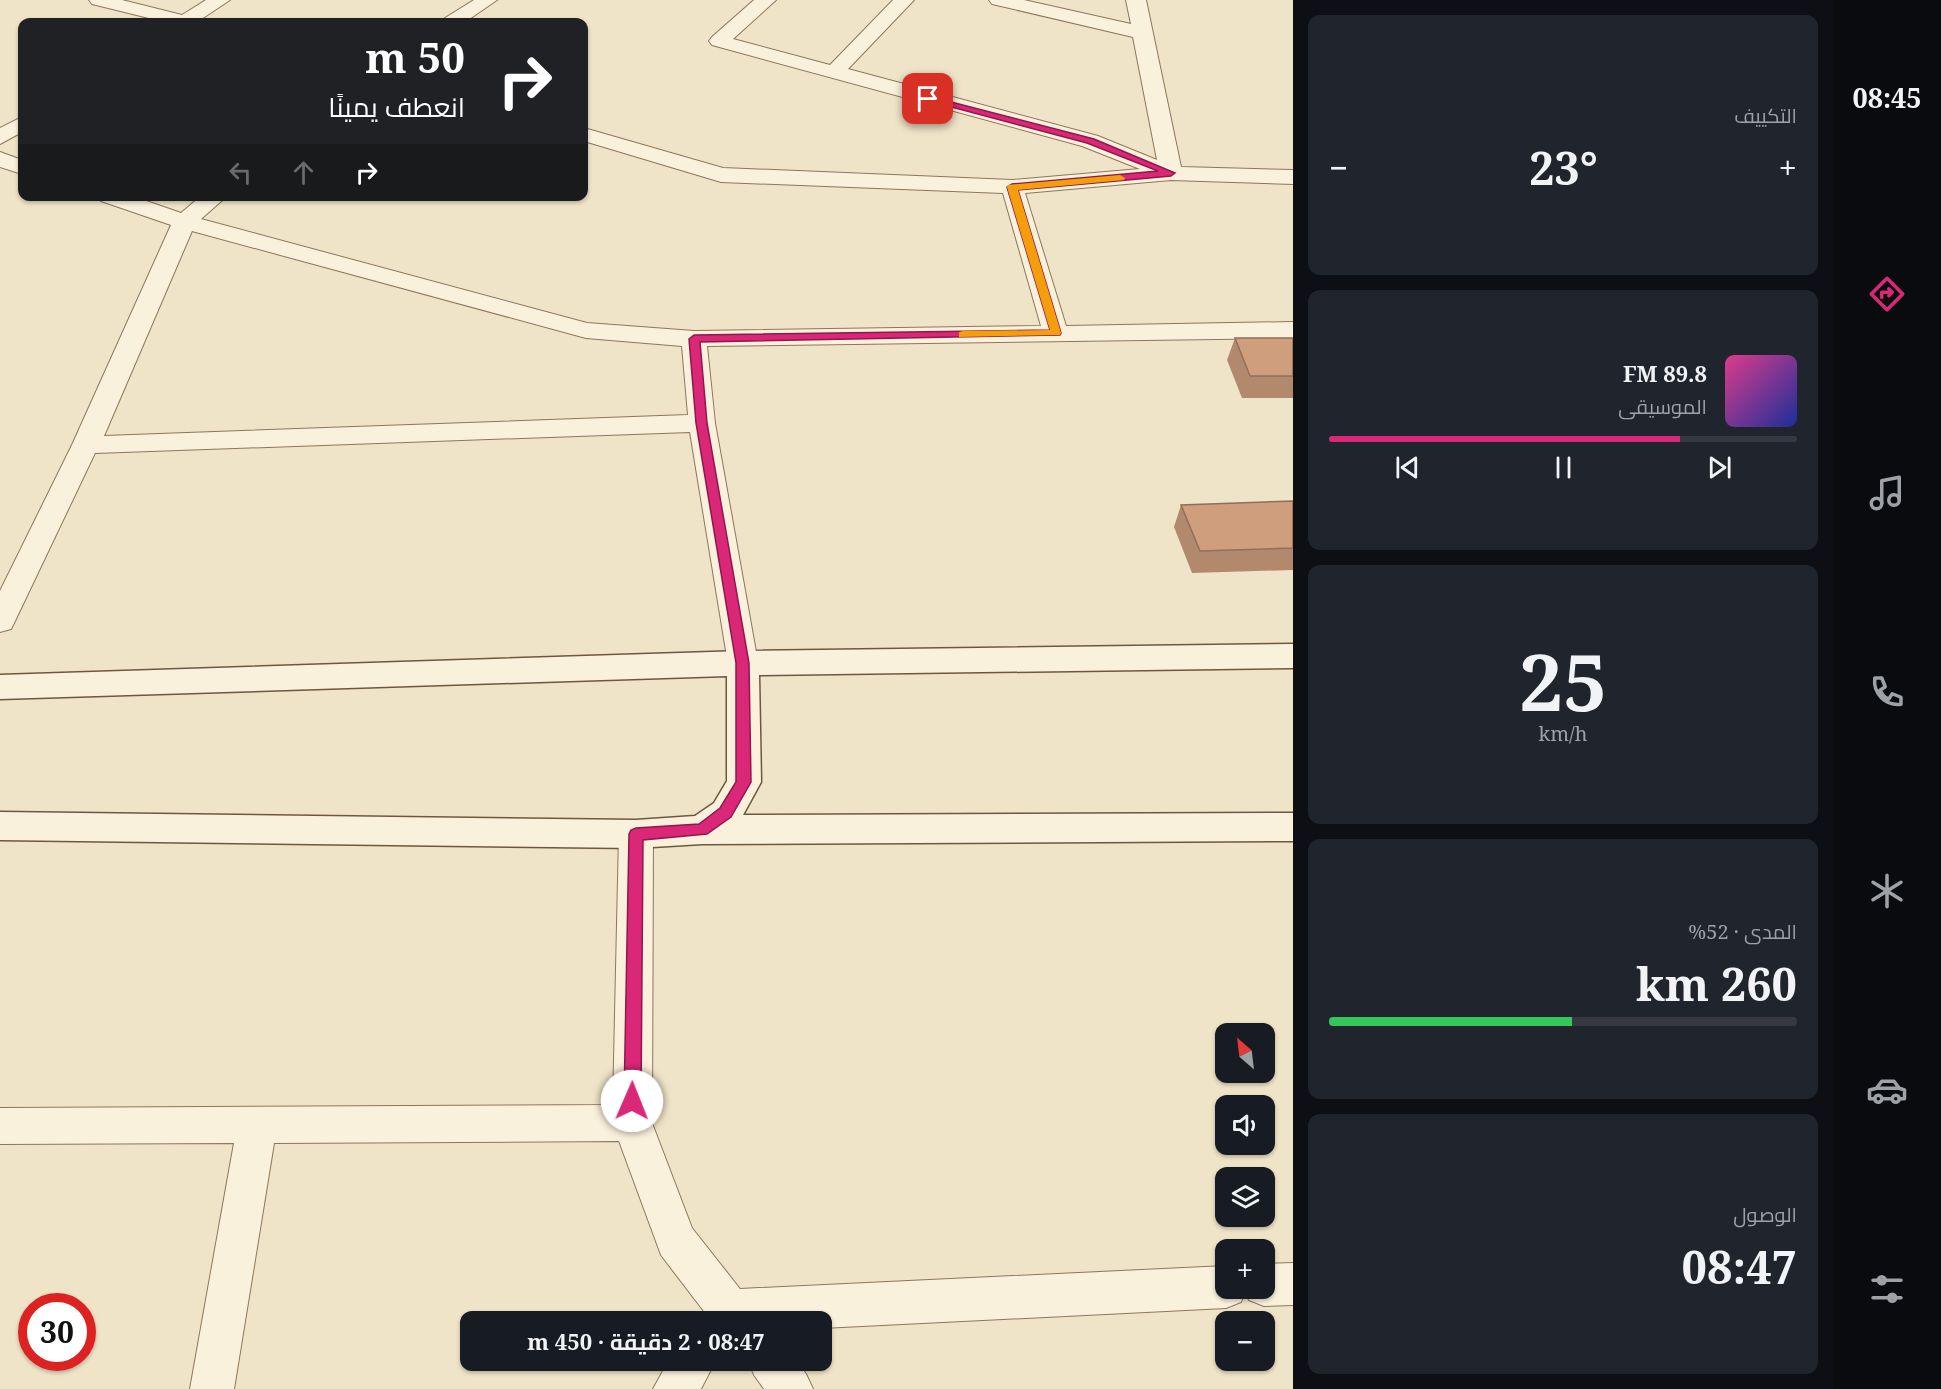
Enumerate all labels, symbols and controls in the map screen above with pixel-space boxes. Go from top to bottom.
text: 50 m [365,28,465,85]
icon: right [486,42,564,120]
pin [902,73,953,124]
text: 08:45 [1852,79,1922,116]
icon: arrive [911,82,944,115]
text: انعطف يمينًا [328,88,465,125]
text: التكييف [1734,102,1797,129]
text: 23° [1529,137,1598,198]
text: − [1329,145,1348,190]
text: + [1779,145,1797,190]
icon: left [224,156,257,189]
icon: ahead [287,156,320,189]
icon: right [350,156,383,189]
icon: directions [1866,273,1908,315]
text: 89.8 FM [1623,358,1707,388]
text: الموسيقى [1618,393,1707,420]
icon: previous [1391,451,1424,484]
icon: pause [1547,451,1580,484]
icon: next [1703,451,1736,484]
icon: music [1866,472,1908,514]
text: 25 [1519,628,1607,734]
icon: phone [1866,671,1908,713]
text: km/h [1538,720,1588,747]
icon: climate [1866,870,1908,912]
text: المدى · 52% [1688,918,1797,945]
text: 260 km [1636,953,1797,1014]
north arrow [1215,1023,1275,1083]
map controls [1215,1023,1275,1371]
position arrow [600,1069,664,1133]
icon: car [1866,1069,1908,1111]
button: sound [1215,1095,1275,1155]
button: layers [1215,1167,1275,1227]
text: الوصول [1733,1201,1797,1228]
text: 08:47 [1682,1236,1797,1297]
button: + [1215,1239,1275,1299]
icon: filters [1866,1268,1908,1310]
speed limit sign: 30 [18,1293,96,1371]
button: − [1215,1311,1275,1371]
text: 08:47 · 2 دقيقة · 450 m [527,1326,765,1356]

